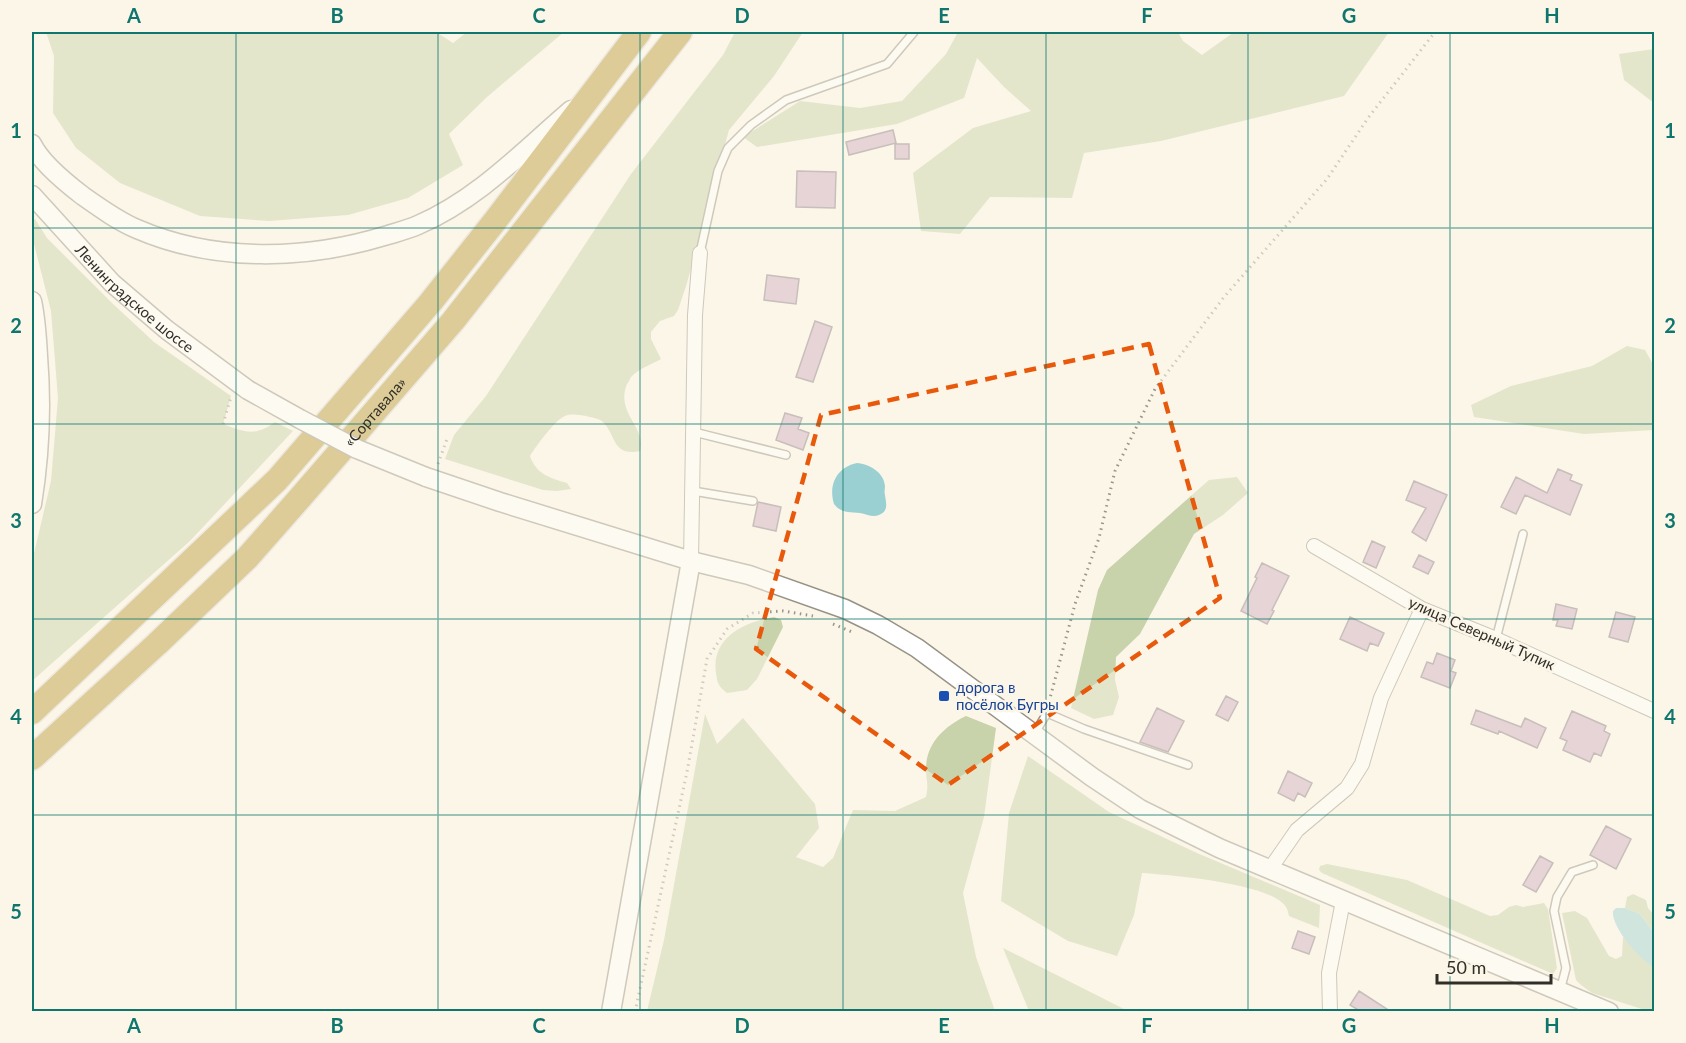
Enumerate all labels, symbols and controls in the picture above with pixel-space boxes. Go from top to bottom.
text: A [126,3,141,27]
text: B [330,3,344,27]
text: C [532,3,546,27]
text: D [734,3,750,27]
text: E [938,3,950,27]
text: F [1141,3,1153,27]
text: G [1342,3,1356,27]
text: H [1544,3,1560,27]
text: 1 [10,118,22,142]
text: 1 [1664,118,1676,142]
street label: Ленинградское шоссе [71,240,198,356]
text: 2 [10,313,22,337]
text: 2 [1664,313,1676,337]
street label: «Сортавала» [340,373,410,450]
text: 3 [10,508,22,532]
text: 3 [1664,508,1676,532]
street label: улица Северный Тупик [1406,593,1558,673]
place label: дорога в посёлок Бугры [956,678,1059,713]
marker: дорога в посёлок Бугры [937,689,951,703]
text: 4 [10,704,22,728]
text: 4 [1664,704,1676,728]
text: 5 [10,899,22,923]
text: 5 [1664,899,1676,923]
scale bar [1437,947,1551,985]
text: 50 m [1446,956,1486,978]
text: A [126,1013,141,1037]
text: B [330,1013,344,1037]
text: C [532,1013,546,1037]
text: D [734,1013,750,1037]
text: E [938,1013,950,1037]
text: F [1141,1013,1153,1037]
text: G [1342,1013,1356,1037]
text: H [1544,1013,1560,1037]

